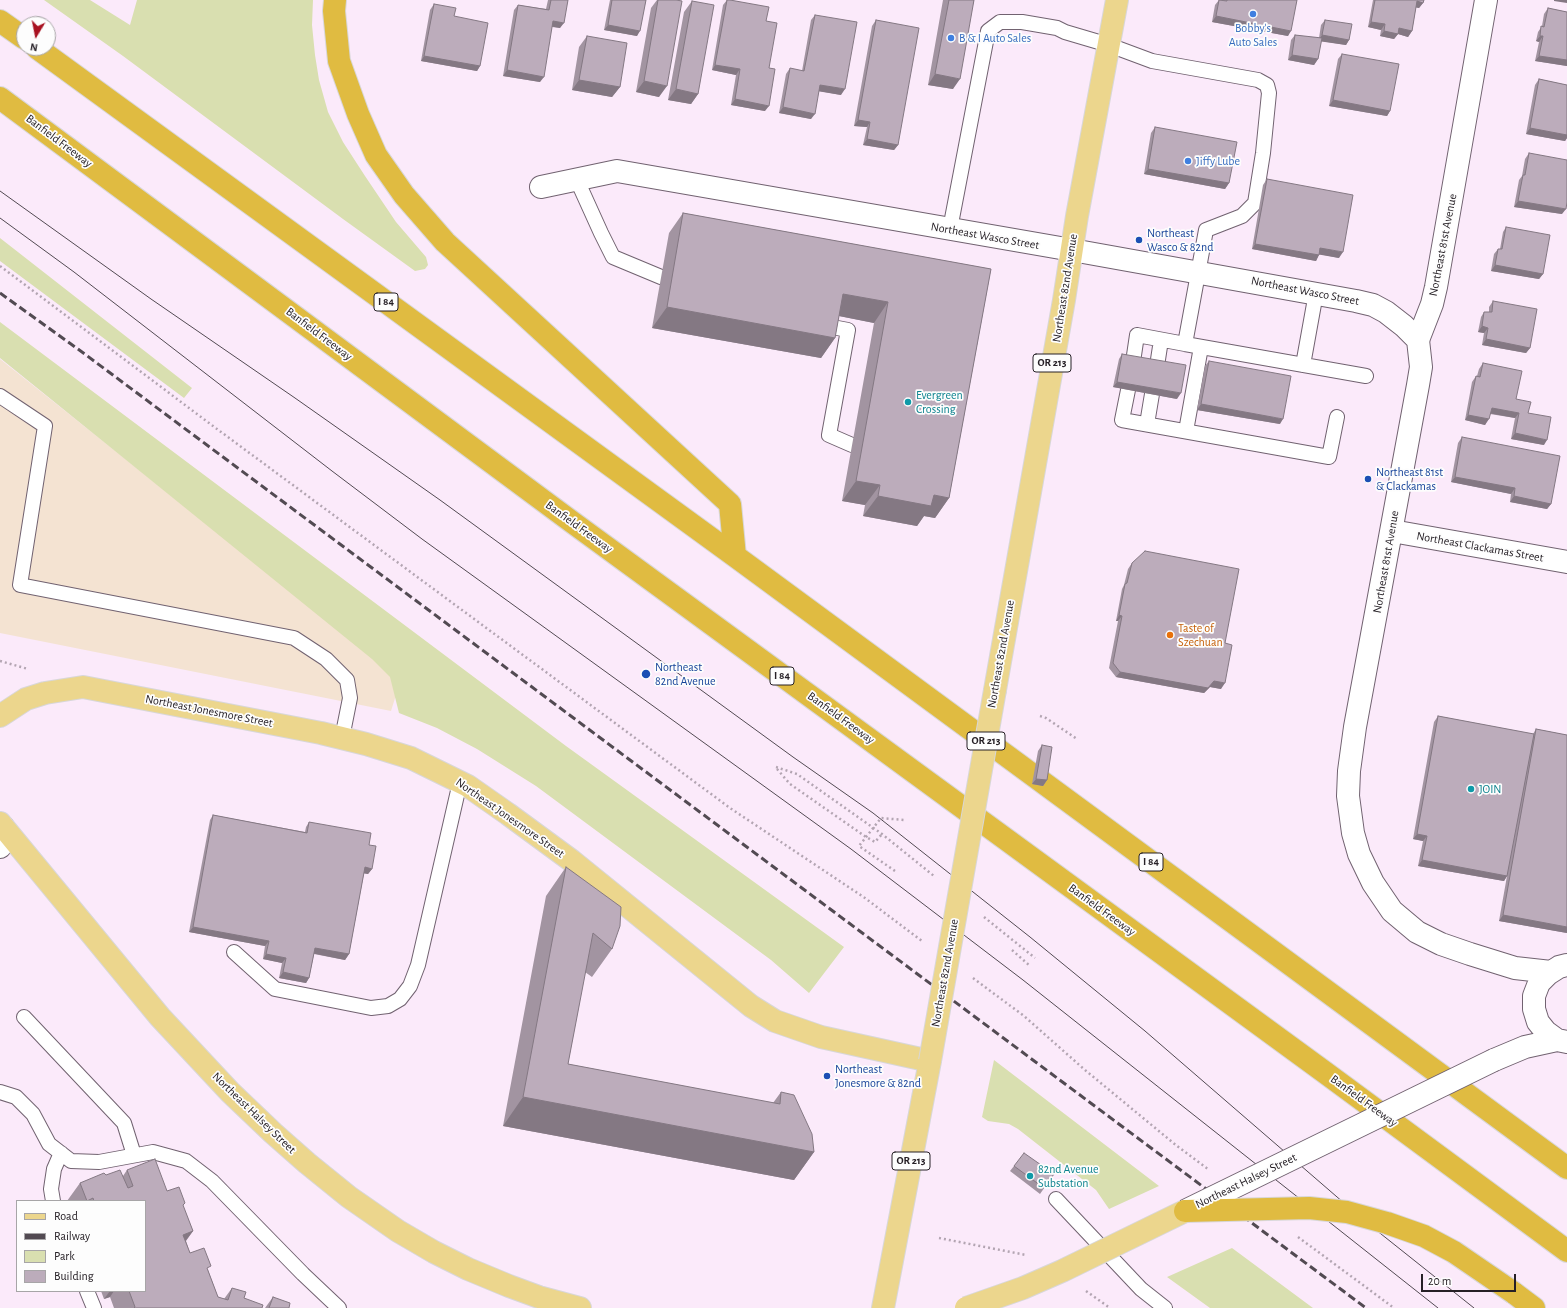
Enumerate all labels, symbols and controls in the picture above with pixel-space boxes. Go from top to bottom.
marker: Bobby's Auto Sales [1248,9,1258,19]
north arrow [16,16,56,56]
place label: Bobby's Auto Sales [1229,21,1277,49]
place label: B & I Auto Sales [959,31,1031,45]
marker: B & I Auto Sales [946,33,956,43]
text: N [29,41,39,53]
street label: Banfield Freeway [23,111,95,171]
place label: Jiffy Lube [1196,154,1240,168]
marker: Jiffy Lube [1183,156,1193,166]
street label: Northeast 81st Avenue [1426,193,1460,297]
street label: Northeast Wasco Street [930,219,1040,253]
place label: Northeast Wasco & 82nd [1147,226,1213,254]
street label: Northeast 82nd Avenue [1049,233,1081,343]
marker: Northeast Wasco & 82nd [1134,235,1144,245]
street label: Northeast Wasco Street [1250,273,1360,309]
road number: I 84 [374,293,398,311]
street label: Banfield Freeway [283,304,355,364]
road number: OR 213 [1033,354,1071,372]
place label: Evergreen Crossing [916,388,963,416]
marker: Evergreen Crossing [903,397,913,407]
place label: Northeast 81st & Clackamas [1376,465,1443,493]
marker: Northeast 81st & Clackamas [1363,474,1373,484]
street label: Banfield Freeway [543,498,615,556]
street label: Northeast 81st Avenue [1370,510,1402,614]
street label: Northeast Clackamas Street [1415,529,1545,565]
street label: Northeast 82nd Avenue [984,599,1018,709]
place label: Taste of Szechuan [1178,621,1223,649]
marker: Taste of Szechuan [1165,630,1175,640]
place label: Northeast 82nd Avenue [655,660,716,688]
road number: I 84 [770,667,794,685]
marker: Northeast 82nd Avenue [640,668,652,680]
street label: Banfield Freeway [805,689,877,747]
street label: Northeast Jonesmore Street [144,692,274,730]
road number: OR 213 [967,732,1005,750]
street label: Northeast Jonesmore Street [453,775,567,861]
place label: JOIN [1479,782,1502,796]
marker: JOIN [1466,784,1476,794]
road number: I 84 [1139,853,1163,871]
street label: Banfield Freeway [1066,881,1138,939]
street label: Northeast 82nd Avenue [928,918,962,1028]
place label: Northeast Jonesmore & 82nd [835,1062,921,1090]
street label: Northeast Halsey Street [209,1069,299,1157]
marker: Northeast Jonesmore & 82nd [822,1071,832,1081]
street label: Banfield Freeway [1328,1072,1400,1130]
street label: Northeast Halsey Street [1193,1150,1299,1212]
road number: OR 213 [892,1152,930,1170]
place label: 82nd Avenue Substation [1038,1162,1099,1190]
marker: 82nd Avenue Substation [1025,1171,1035,1181]
legend [16,1200,146,1292]
text: Road [54,1210,78,1222]
text: Railway [54,1230,90,1242]
text: Park [54,1250,75,1262]
scale bar [1423,1266,1518,1292]
text: Building [54,1270,94,1282]
text: 20 m [1428,1275,1451,1287]

